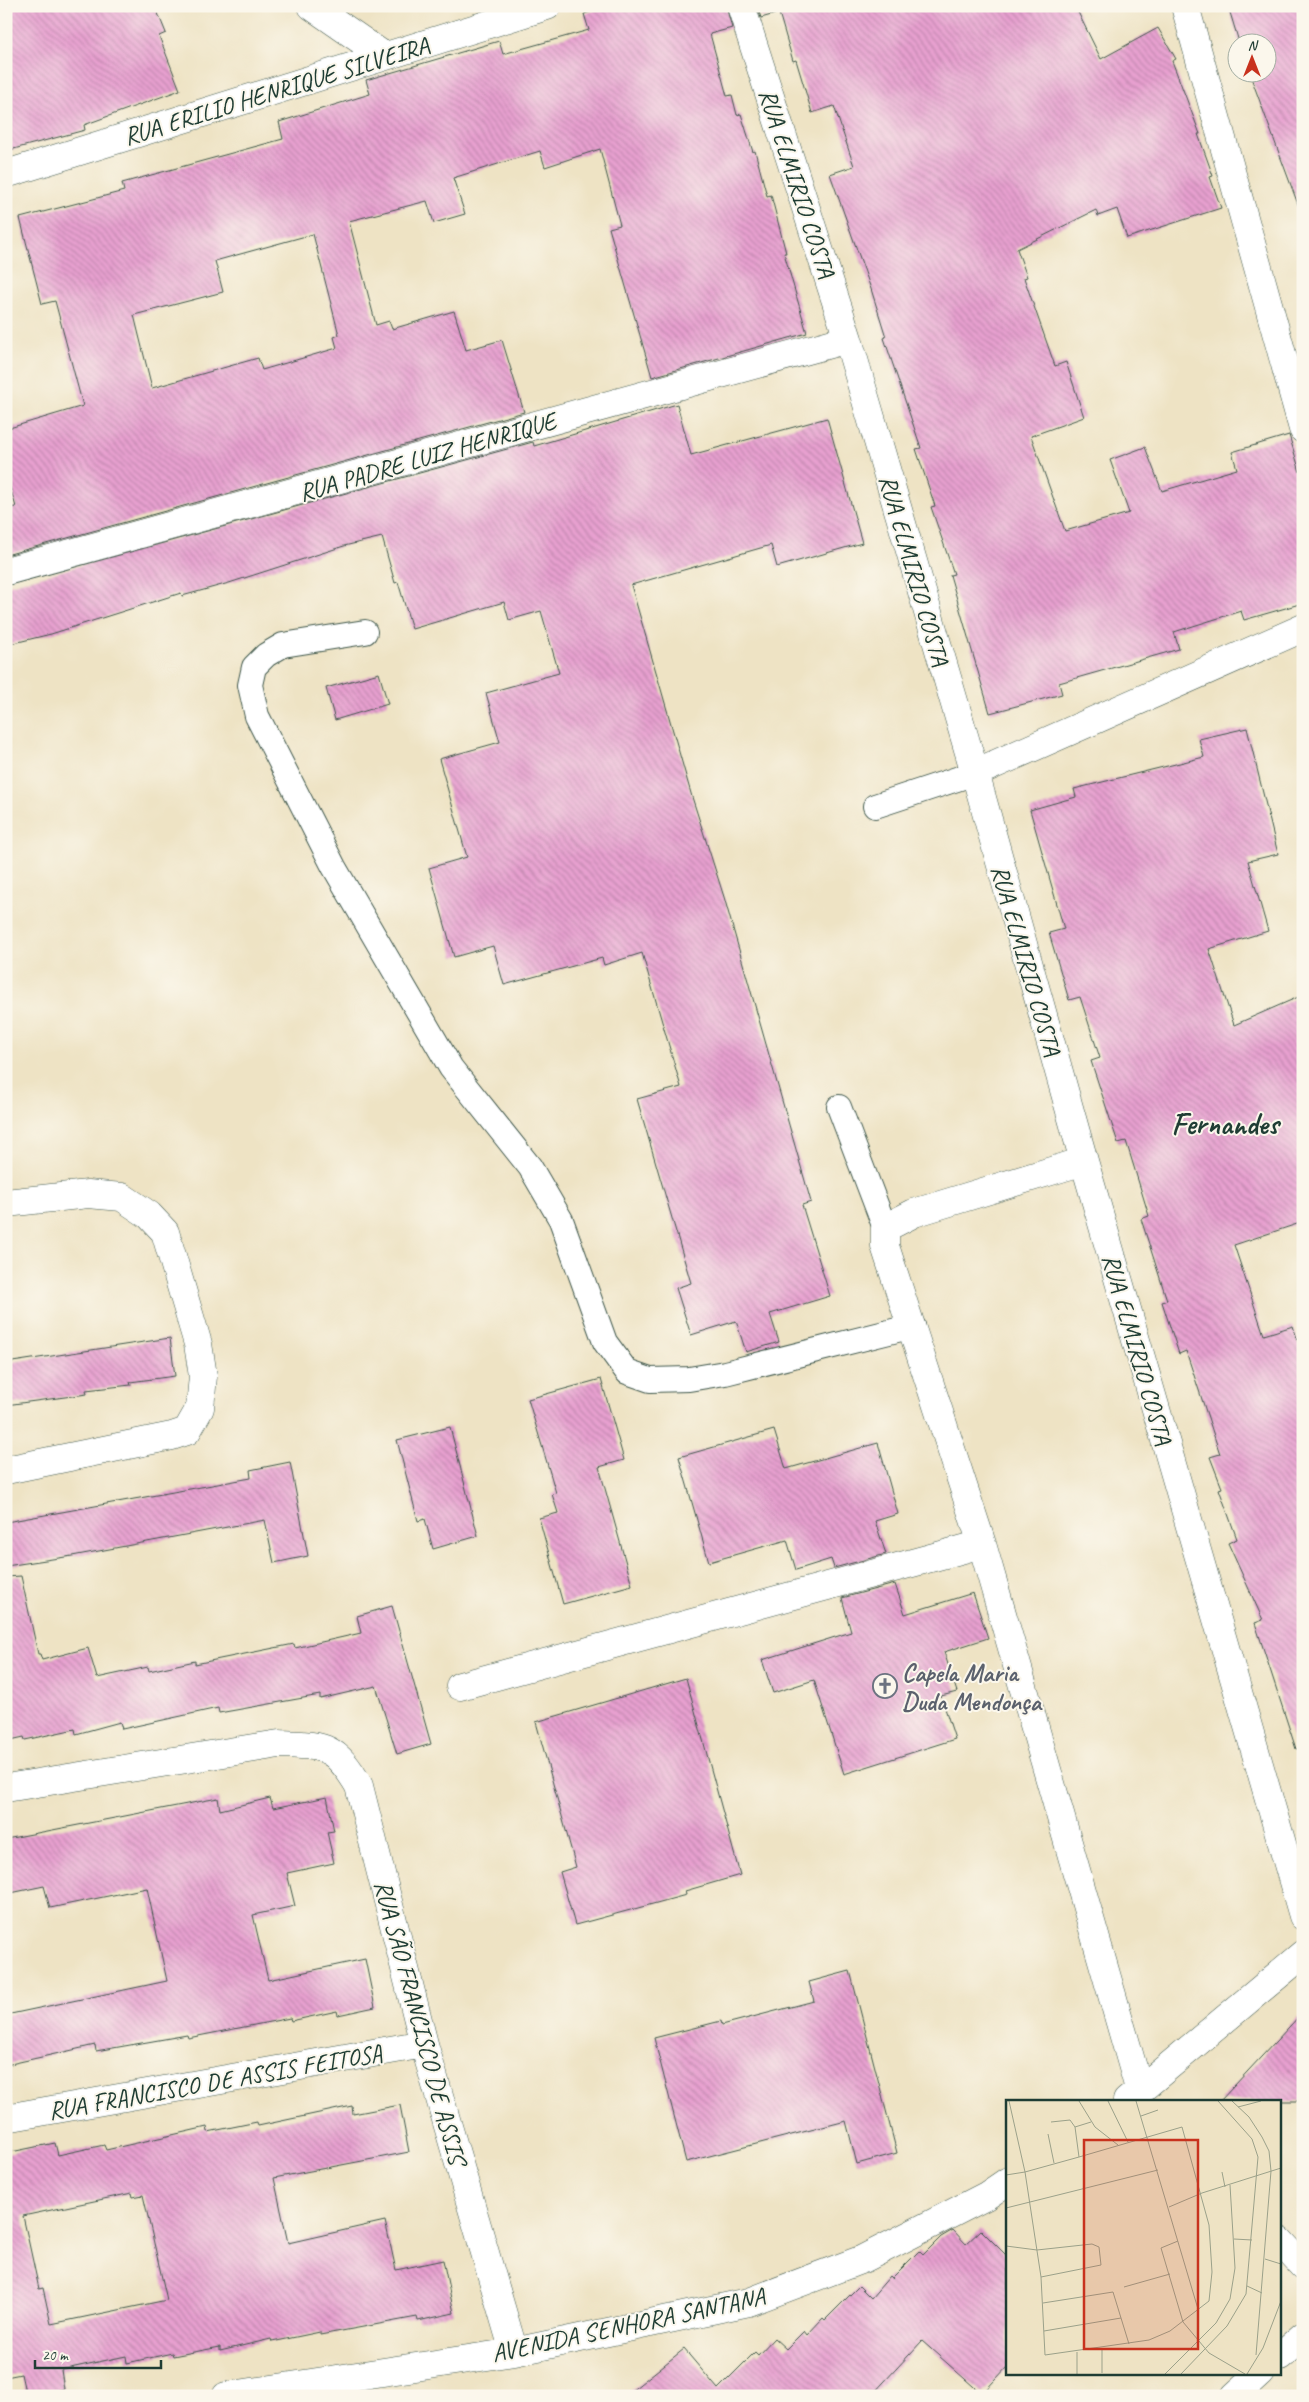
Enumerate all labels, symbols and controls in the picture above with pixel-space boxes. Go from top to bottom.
street label: RUA ERILIO HENRIQUE SILVEIRA [120,29,433,153]
north arrow [1226,32,1276,82]
text: N [1248,37,1259,54]
street label: RUA ELMIRIO COSTA [751,85,843,282]
street label: RUA PADRE LUIZ HENRIQUE [295,404,562,509]
street label: RUA ELMIRIO COSTA [872,471,957,670]
street label: RUA ELMIRIO COSTA [984,861,1069,1060]
district label: Fernandes [1172,1105,1282,1143]
street label: RUA ELMIRIO COSTA [1095,1250,1180,1449]
place label: Capela Maria Duda Mendonça [902,1657,1043,1718]
church icon: Capela Maria Duda Mendonça [872,1673,898,1699]
street label: RUA SÃO FRANCISCO DE ASSIS [367,1877,475,2172]
street label: RUA FRANCISCO DE ASSIS FEITOSA [46,2037,385,2127]
inset map [1006,2100,1282,2374]
street label: AVENIDA SENHORA SANTANA [489,2280,769,2370]
scale bar [35,2337,161,2369]
text: 20 m [42,2346,69,2365]

